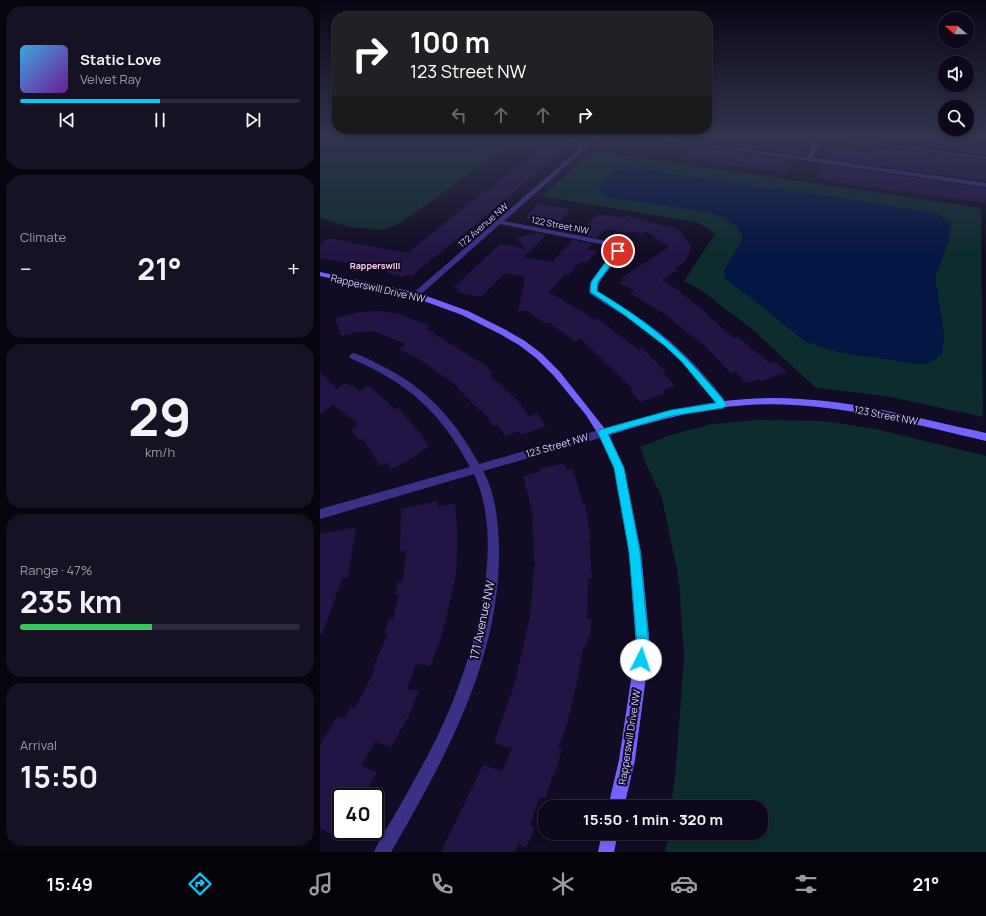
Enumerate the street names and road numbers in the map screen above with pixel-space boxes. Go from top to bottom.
street label: 172 Avenue NW [455,199,511,250]
street label: 122 Street NW [530,213,590,237]
street label: Rapperswill Drive NW [330,270,427,306]
street label: 123 Street NW [853,402,920,428]
street label: 123 Street NW [524,429,591,461]
street label: 171 Avenue NW [465,578,499,661]
street label: Rapperswill Drive NW [615,688,644,786]

